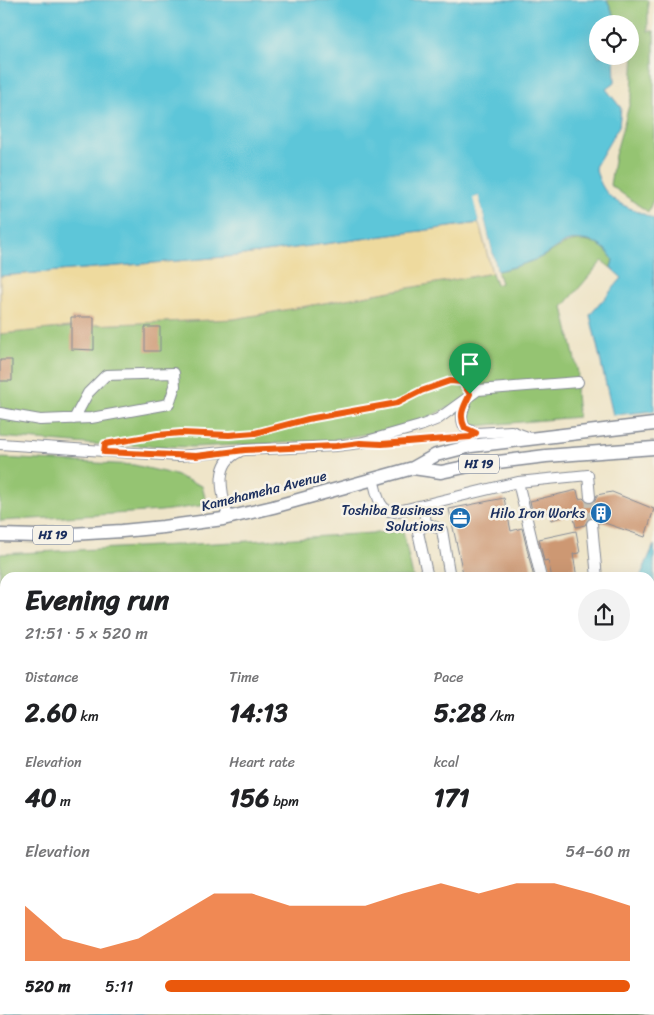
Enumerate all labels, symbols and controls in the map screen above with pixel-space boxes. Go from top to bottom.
map controls [589,15,639,65]
button: locate [589,15,639,65]
pin [449,343,491,394]
icon: arrive [456,350,484,378]
road number: HI 19 [459,454,499,474]
street label: Kamehameha Avenue [199,463,329,519]
place label: Toshiba Business Solutions [341,498,445,539]
place label: Hilo Iron Works [490,501,585,526]
building icon: Hilo Iron Works [589,501,613,525]
office icon: Toshiba Business Solutions [448,506,472,530]
road number: HI 19 [33,526,73,544]
text: Evening run [25,575,169,624]
button: share [578,589,630,641]
text: 21:51 · 5 × 520 m [25,619,148,648]
text: Distance [25,665,78,690]
text: Time [229,665,259,690]
text: Pace [434,665,463,690]
text: 2.60 [25,690,77,735]
text: 14:13 [229,690,288,735]
text: 5:28 [434,690,486,735]
text: km [77,704,99,729]
text: /km [486,704,515,729]
text: Elevation [25,750,82,775]
text: Heart rate [229,750,295,775]
text: kcal [434,750,459,775]
text: 40 [25,775,56,820]
text: 156 [229,775,270,820]
text: 171 [434,775,469,820]
text: m [56,789,71,814]
text: bpm [270,789,299,814]
text: Elevation [25,837,90,866]
text: 54–60 m [566,837,630,866]
text: 520 m [25,972,71,1001]
text: 5:11 [105,972,133,1001]

